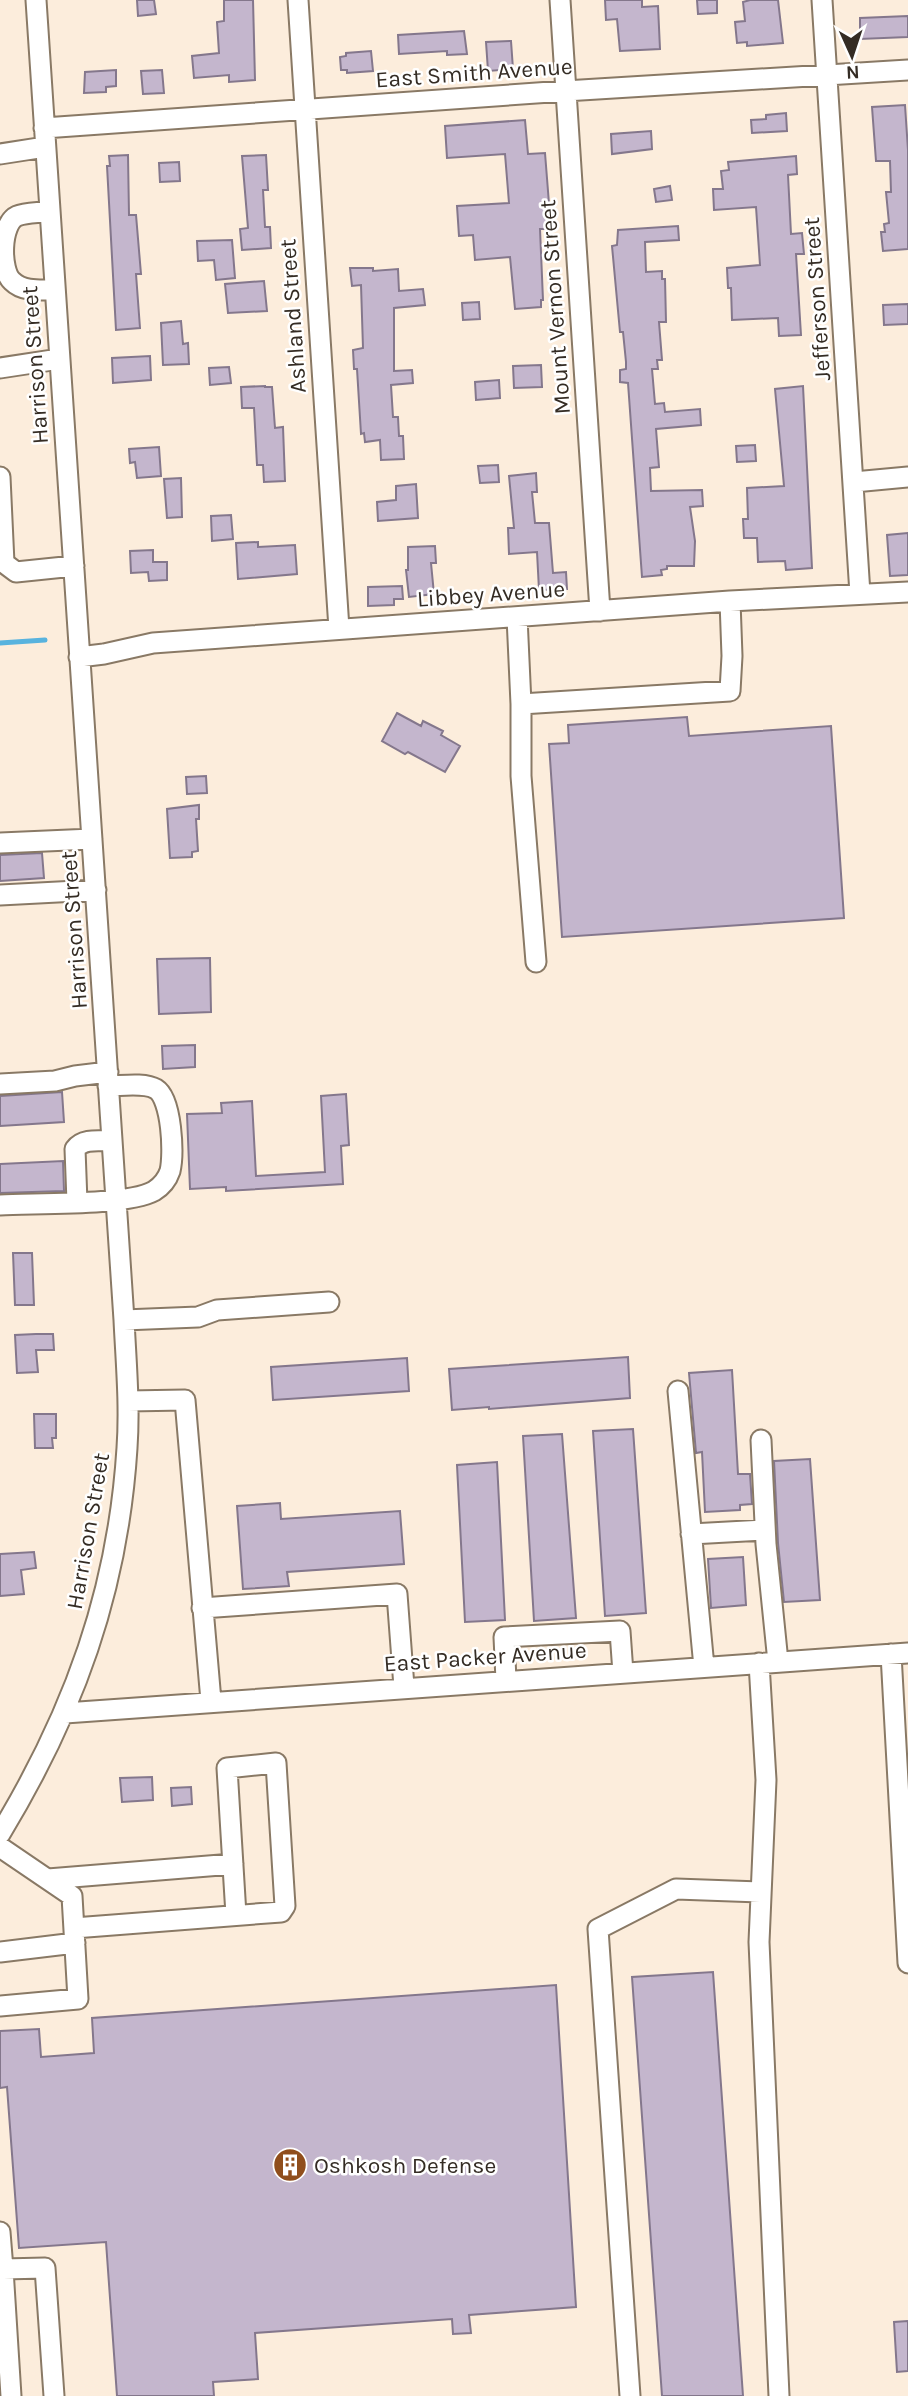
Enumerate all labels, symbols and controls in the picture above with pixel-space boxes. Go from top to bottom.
north arrow [817,21,887,91]
street label: East Smith Avenue [374,53,574,93]
text: N [845,61,860,83]
street label: Mount Vernon Street [534,198,576,415]
street label: Jefferson Street [798,216,836,382]
street label: Ashland Street [274,238,312,394]
street label: Harrison Street [16,285,54,445]
street label: Libbey Avenue [416,575,566,613]
street label: Harrison Street [55,850,93,1010]
street label: Harrison Street [61,1450,115,1611]
street label: East Packer Avenue [383,1636,587,1678]
building icon: Oshkosh Defense [271,2146,309,2184]
place label: Oshkosh Defense [314,2152,496,2179]

